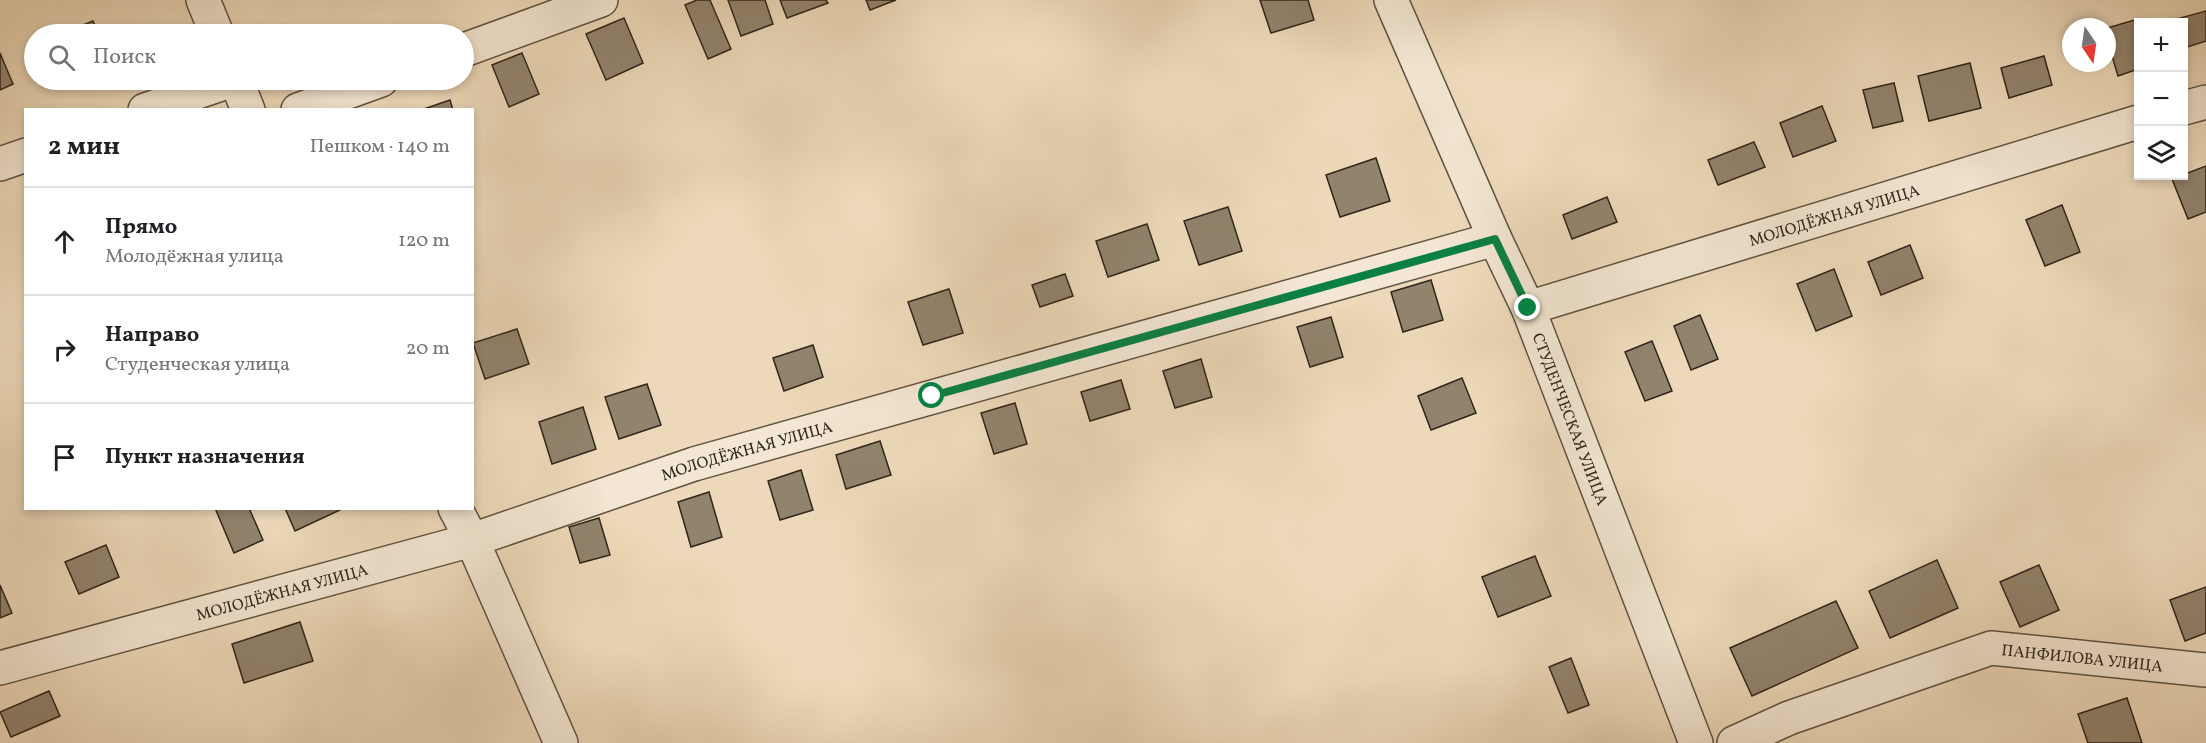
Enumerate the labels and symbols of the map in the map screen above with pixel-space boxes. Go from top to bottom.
north arrow [2062,18,2116,72]
street label: МОЛОДЁЖНАЯ УЛИЦА [1747,180,1923,253]
route end [1514,294,1540,320]
street label: СТУДЕНЧЕСКАЯ УЛИЦА [1526,330,1612,509]
route start [918,382,944,408]
street label: МОЛОДЁЖНАЯ УЛИЦА [659,417,835,487]
street label: МОЛОДЁЖНАЯ УЛИЦА [194,560,371,627]
street label: ПАНФИЛОВА УЛИЦА [2000,640,2164,679]

